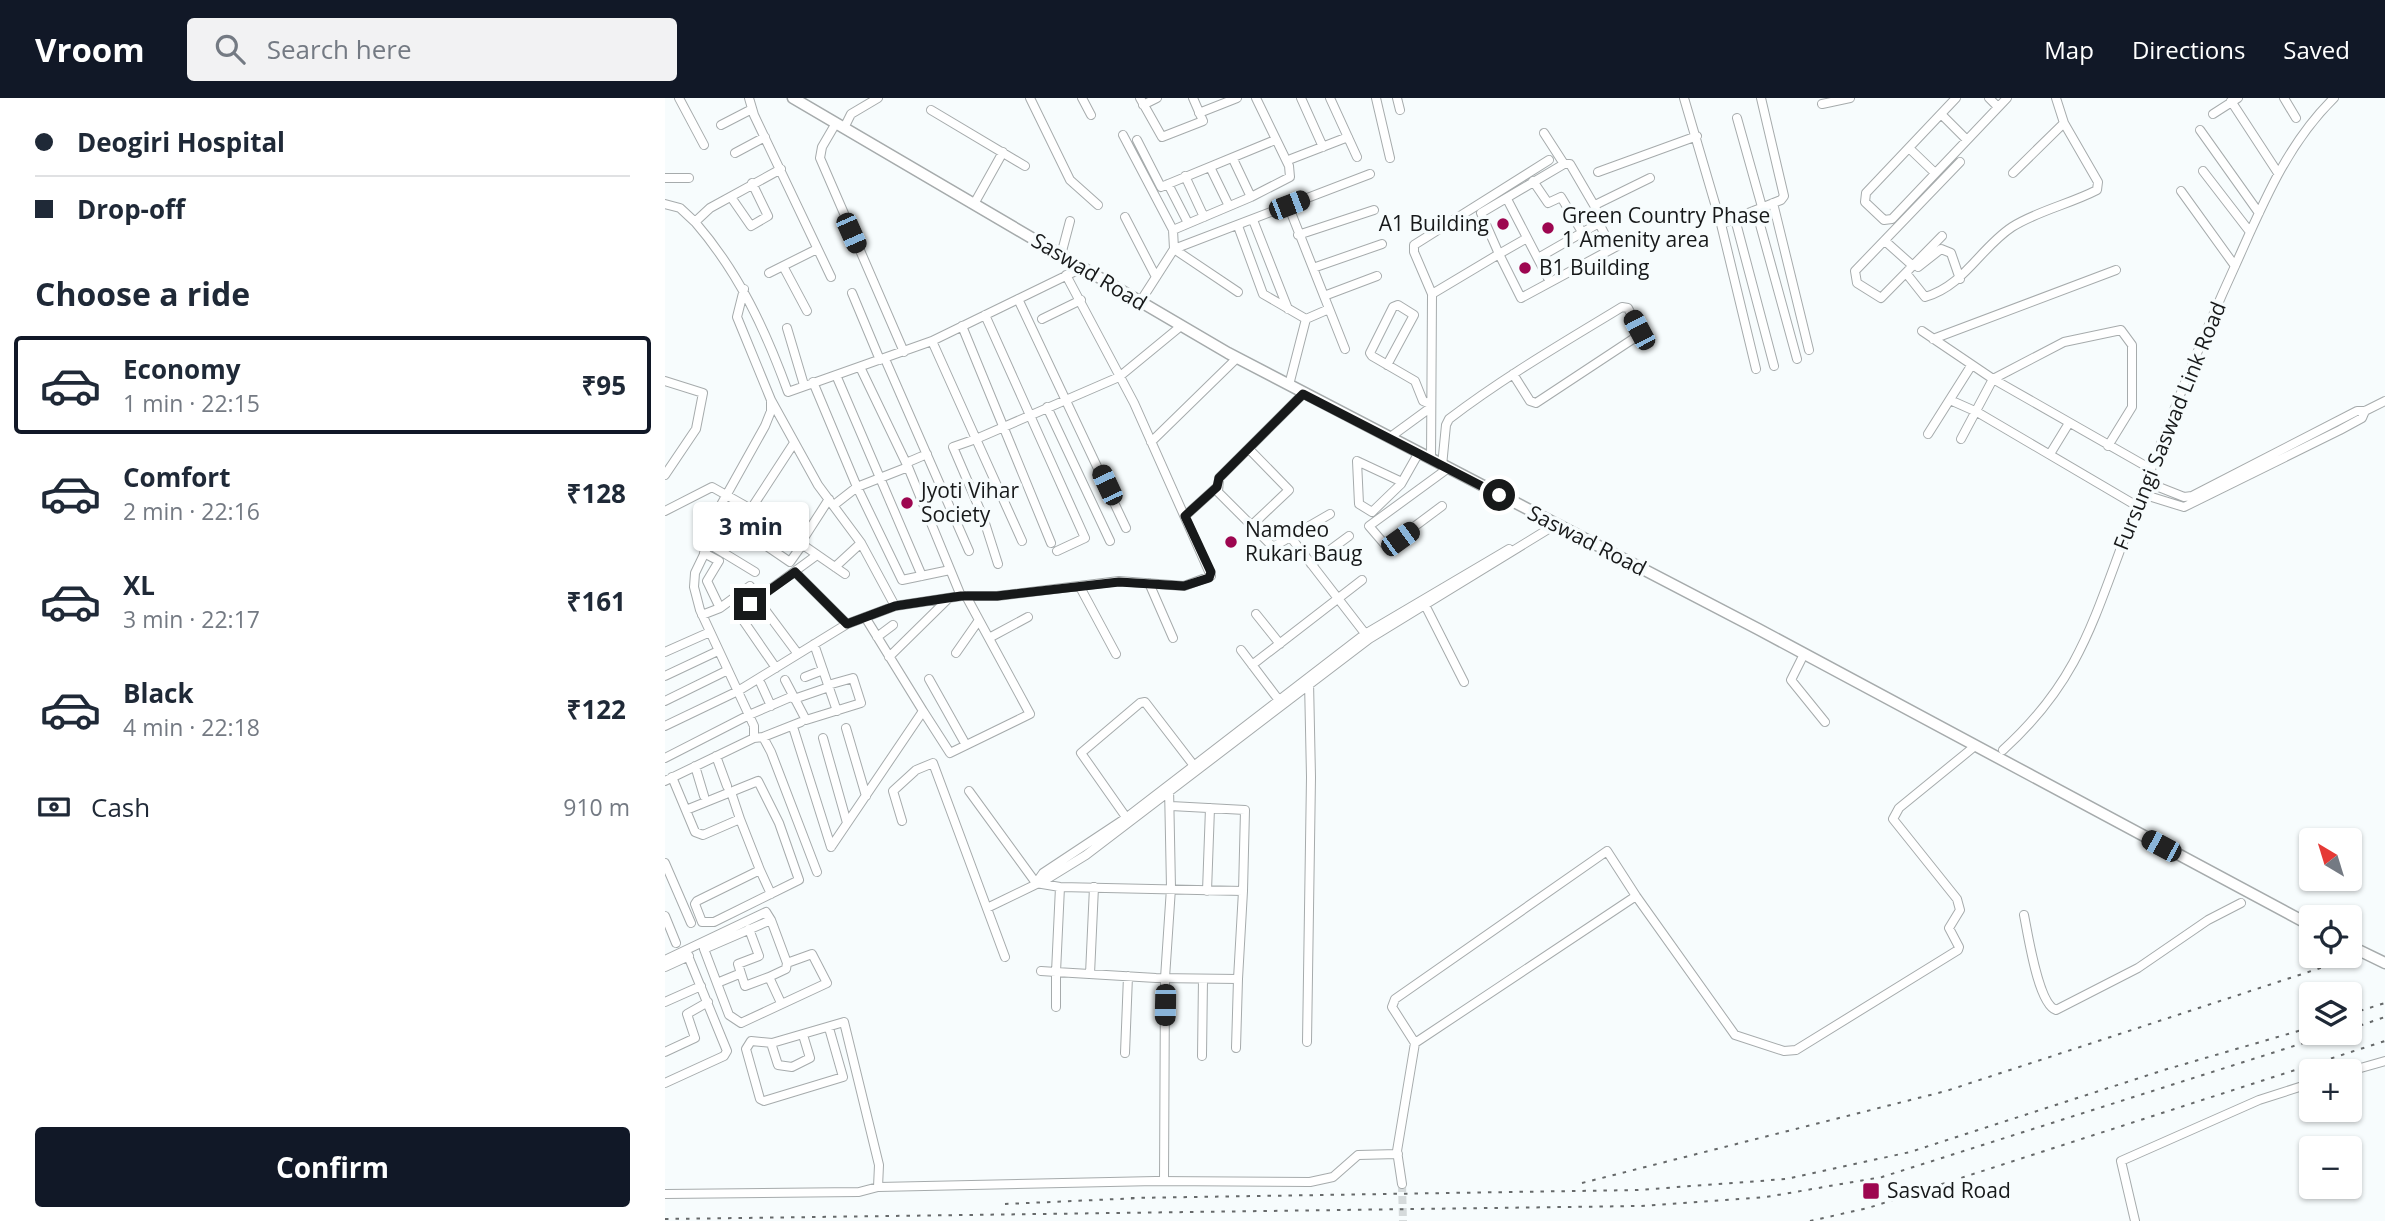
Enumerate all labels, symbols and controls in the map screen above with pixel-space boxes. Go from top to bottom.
search box [187,18,677,81]
text: Vroom [35,27,145,72]
icon: search [211,30,249,68]
text: Search here [267,31,412,67]
text: Map [2044,33,2094,66]
text: Directions [2132,33,2245,66]
text: Saved [2283,33,2350,66]
text: Deogiri Hospital [77,124,285,160]
car [1266,188,1313,222]
text: Drop-off [77,191,185,227]
place label: Green Country Phase 1 Amenity area [1562,201,1770,253]
place label: A1 Building [1379,209,1489,237]
car [833,210,870,256]
marker: A1 Building [1495,216,1511,232]
marker: Green Country Phase 1 Amenity area [1540,220,1556,236]
street label: Saswad Road [1027,226,1152,317]
place label: B1 Building [1539,253,1650,281]
marker: B1 Building [1517,260,1533,276]
text: Choose a ride [35,272,250,315]
street label: Fursungi Saswad Link Road [2106,297,2232,554]
car [1620,307,1659,353]
text: Economy [123,351,241,387]
icon: car [39,354,102,417]
text: ₹95 [581,367,626,403]
text: 1 min · 22:15 [123,387,260,419]
text: Comfort [123,459,230,495]
icon: car [39,462,102,525]
car [1089,462,1126,508]
text: ₹128 [567,475,626,511]
place label: Jyoti Vihar Society [919,476,1019,528]
route start [1483,479,1515,511]
text: 2 min · 22:16 [123,495,260,527]
marker: Jyoti Vihar Society [899,495,915,511]
street label: Saswad Road [1523,498,1652,582]
callout: 3 min [692,503,808,552]
text: 3 min [719,510,783,542]
place label: Namdeo Rukari Baug [1245,515,1362,567]
car [1377,518,1424,560]
marker: Namdeo Rukari Baug [1223,534,1239,550]
text: XL [123,567,155,603]
icon: car [39,570,102,633]
text: ₹161 [567,583,626,619]
route end [734,588,766,620]
text: 3 min · 22:17 [123,603,260,635]
text: Black [123,675,194,711]
icon: car [39,678,102,741]
text: ₹122 [567,691,626,727]
text: 4 min · 22:18 [123,711,260,743]
icon: cash [35,788,73,826]
text: Cash [91,789,150,825]
text: 910 m [563,791,630,823]
car [2138,827,2185,865]
north arrow [2299,828,2363,891]
map controls [2299,828,2362,1199]
button: locate [2299,905,2362,968]
button: layers [2299,982,2362,1045]
car [1155,984,1176,1026]
button: + [2299,1059,2362,1122]
button: Confirm [35,1127,630,1207]
button: − [2299,1136,2362,1199]
place label: Sasvad Road [1887,1176,2011,1204]
marker: Sasvad Road [1861,1181,1881,1201]

